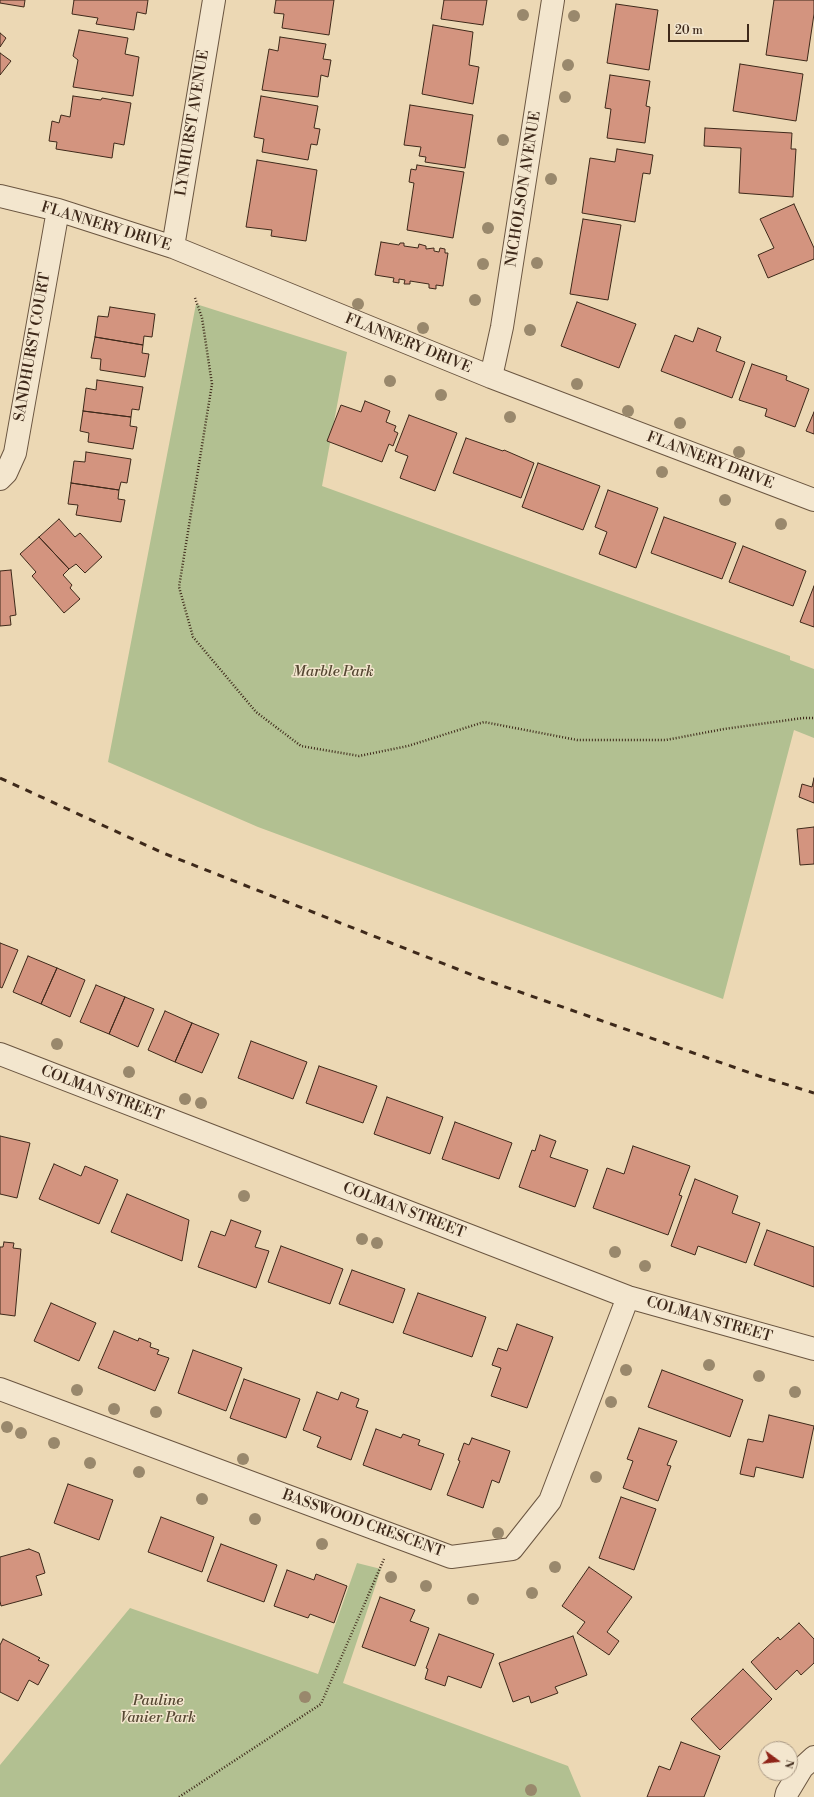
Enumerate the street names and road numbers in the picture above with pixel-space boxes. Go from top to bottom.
street label: LYNHURST AVENUE [173,48,213,198]
street label: NICHOLSON AVENUE [503,110,545,268]
street label: FLANNERY DRIVE [39,199,173,255]
street label: SANDHURST COURT [11,271,55,423]
street label: FLANNERY DRIVE [342,310,474,378]
street label: FLANNERY DRIVE [644,428,776,494]
street label: COLMAN STREET [38,1062,166,1126]
street label: COLMAN STREET [340,1179,468,1243]
street label: COLMAN STREET [644,1293,774,1347]
street label: BASSWOOD CRESCENT [280,1486,446,1562]

